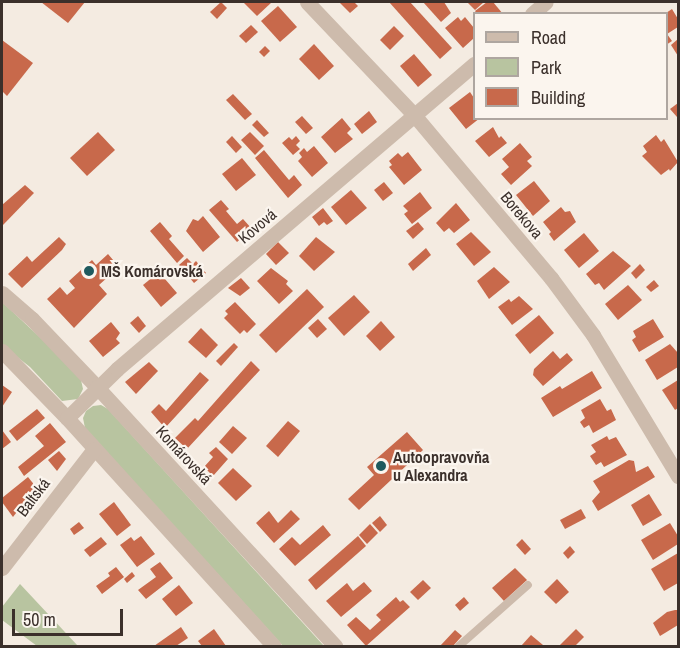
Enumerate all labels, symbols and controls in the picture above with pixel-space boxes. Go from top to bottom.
legend [473,12,668,120]
text: Road [531,25,566,50]
text: Park [531,55,561,80]
text: Building [531,85,585,110]
street label: Borekova [497,188,547,242]
street label: Kovová [234,205,280,247]
place label: MŠ Komárovská [101,261,203,281]
marker: MŠ Komárovská [82,264,96,278]
street label: Komárovská [152,422,216,488]
place label: Autoopravovňa u Alexandra [393,447,489,485]
marker: Autoopravovňa u Alexandra [374,459,388,473]
street label: Baltská [12,474,54,520]
scale bar [15,597,126,635]
text: 50 m [23,607,56,632]

